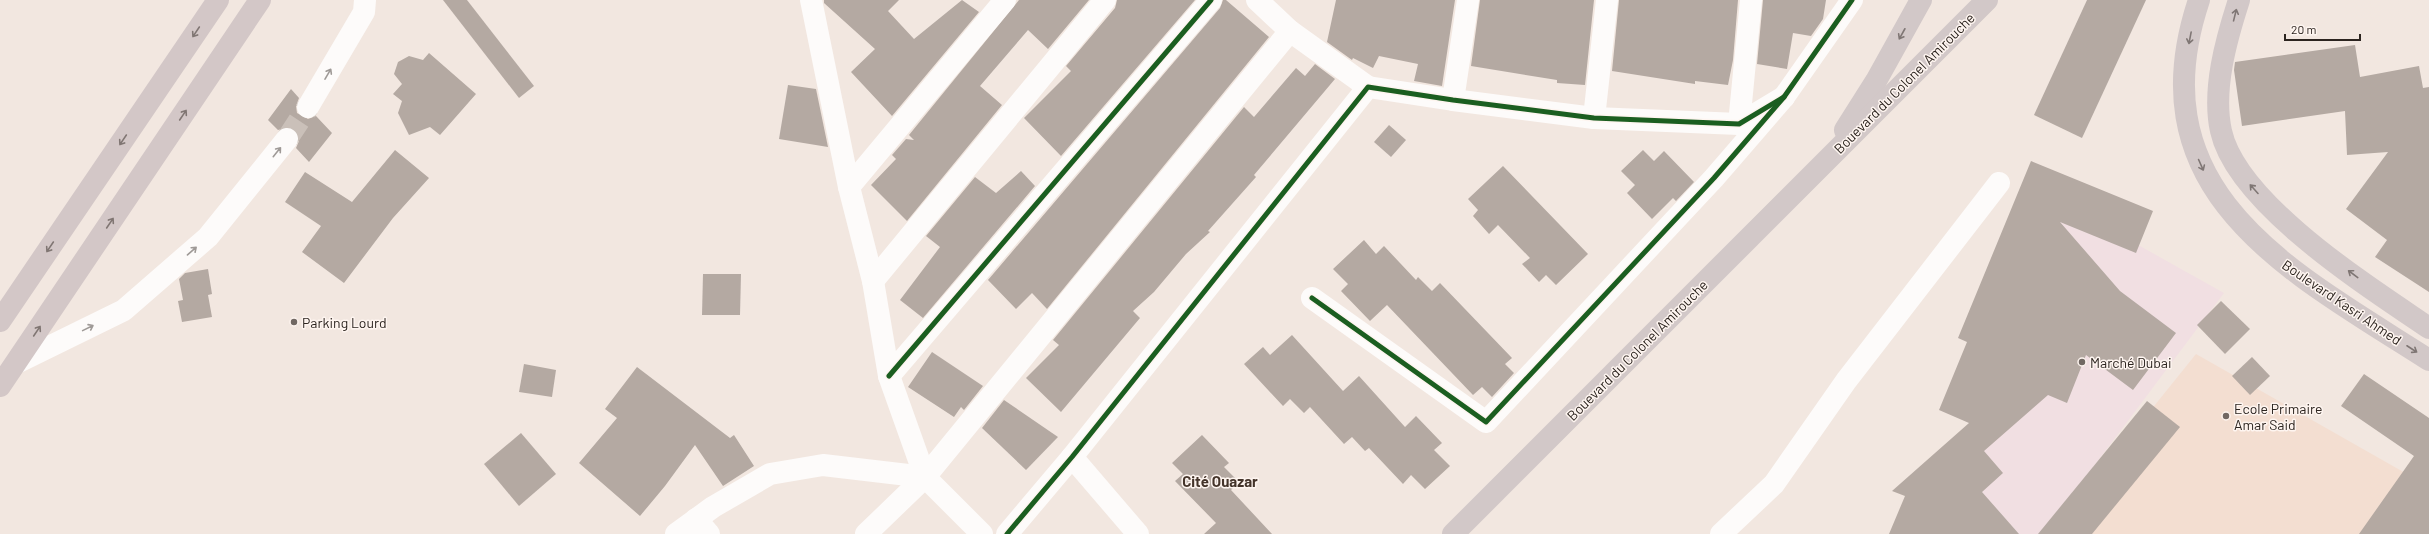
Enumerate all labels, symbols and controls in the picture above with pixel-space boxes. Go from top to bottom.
street label: Bouevard du Colonel Amirouche [1830,9,1978,157]
one-way arrow [2231,9,2239,22]
scale bar [2285,16,2360,42]
text: 20 m [2291,22,2317,36]
one-way arrow [192,26,200,37]
one-way arrow [1898,28,1906,40]
one-way arrow [2186,31,2194,44]
one-way arrow [324,68,332,80]
one-way arrow [179,109,187,121]
one-way arrow [119,134,127,145]
one-way arrow [272,147,281,158]
one-way arrow [2198,158,2205,170]
one-way arrow [2250,184,2259,194]
one-way arrow [106,218,114,229]
one-way arrow [46,242,54,253]
one-way arrow [187,246,197,256]
street label: Boulevard Kasri Ahmed [2279,256,2405,348]
one-way arrow [2347,269,2358,278]
street label: Bouevard du Colonel Amirouche [1563,276,1711,424]
place label: Parking Lourd [302,314,387,331]
marker: Parking Lourd [289,317,299,327]
one-way arrow [82,323,94,331]
one-way arrow [34,325,42,337]
one-way arrow [2406,345,2418,353]
place label: Marché Dubai [2090,354,2172,371]
marker: Marché Dubai [2077,357,2087,367]
place label: Ecole Primaire Amar Said [2234,400,2323,433]
marker: Ecole Primaire Amar Said [2221,411,2231,421]
district label: Cité Ouazar [1182,472,1258,490]

